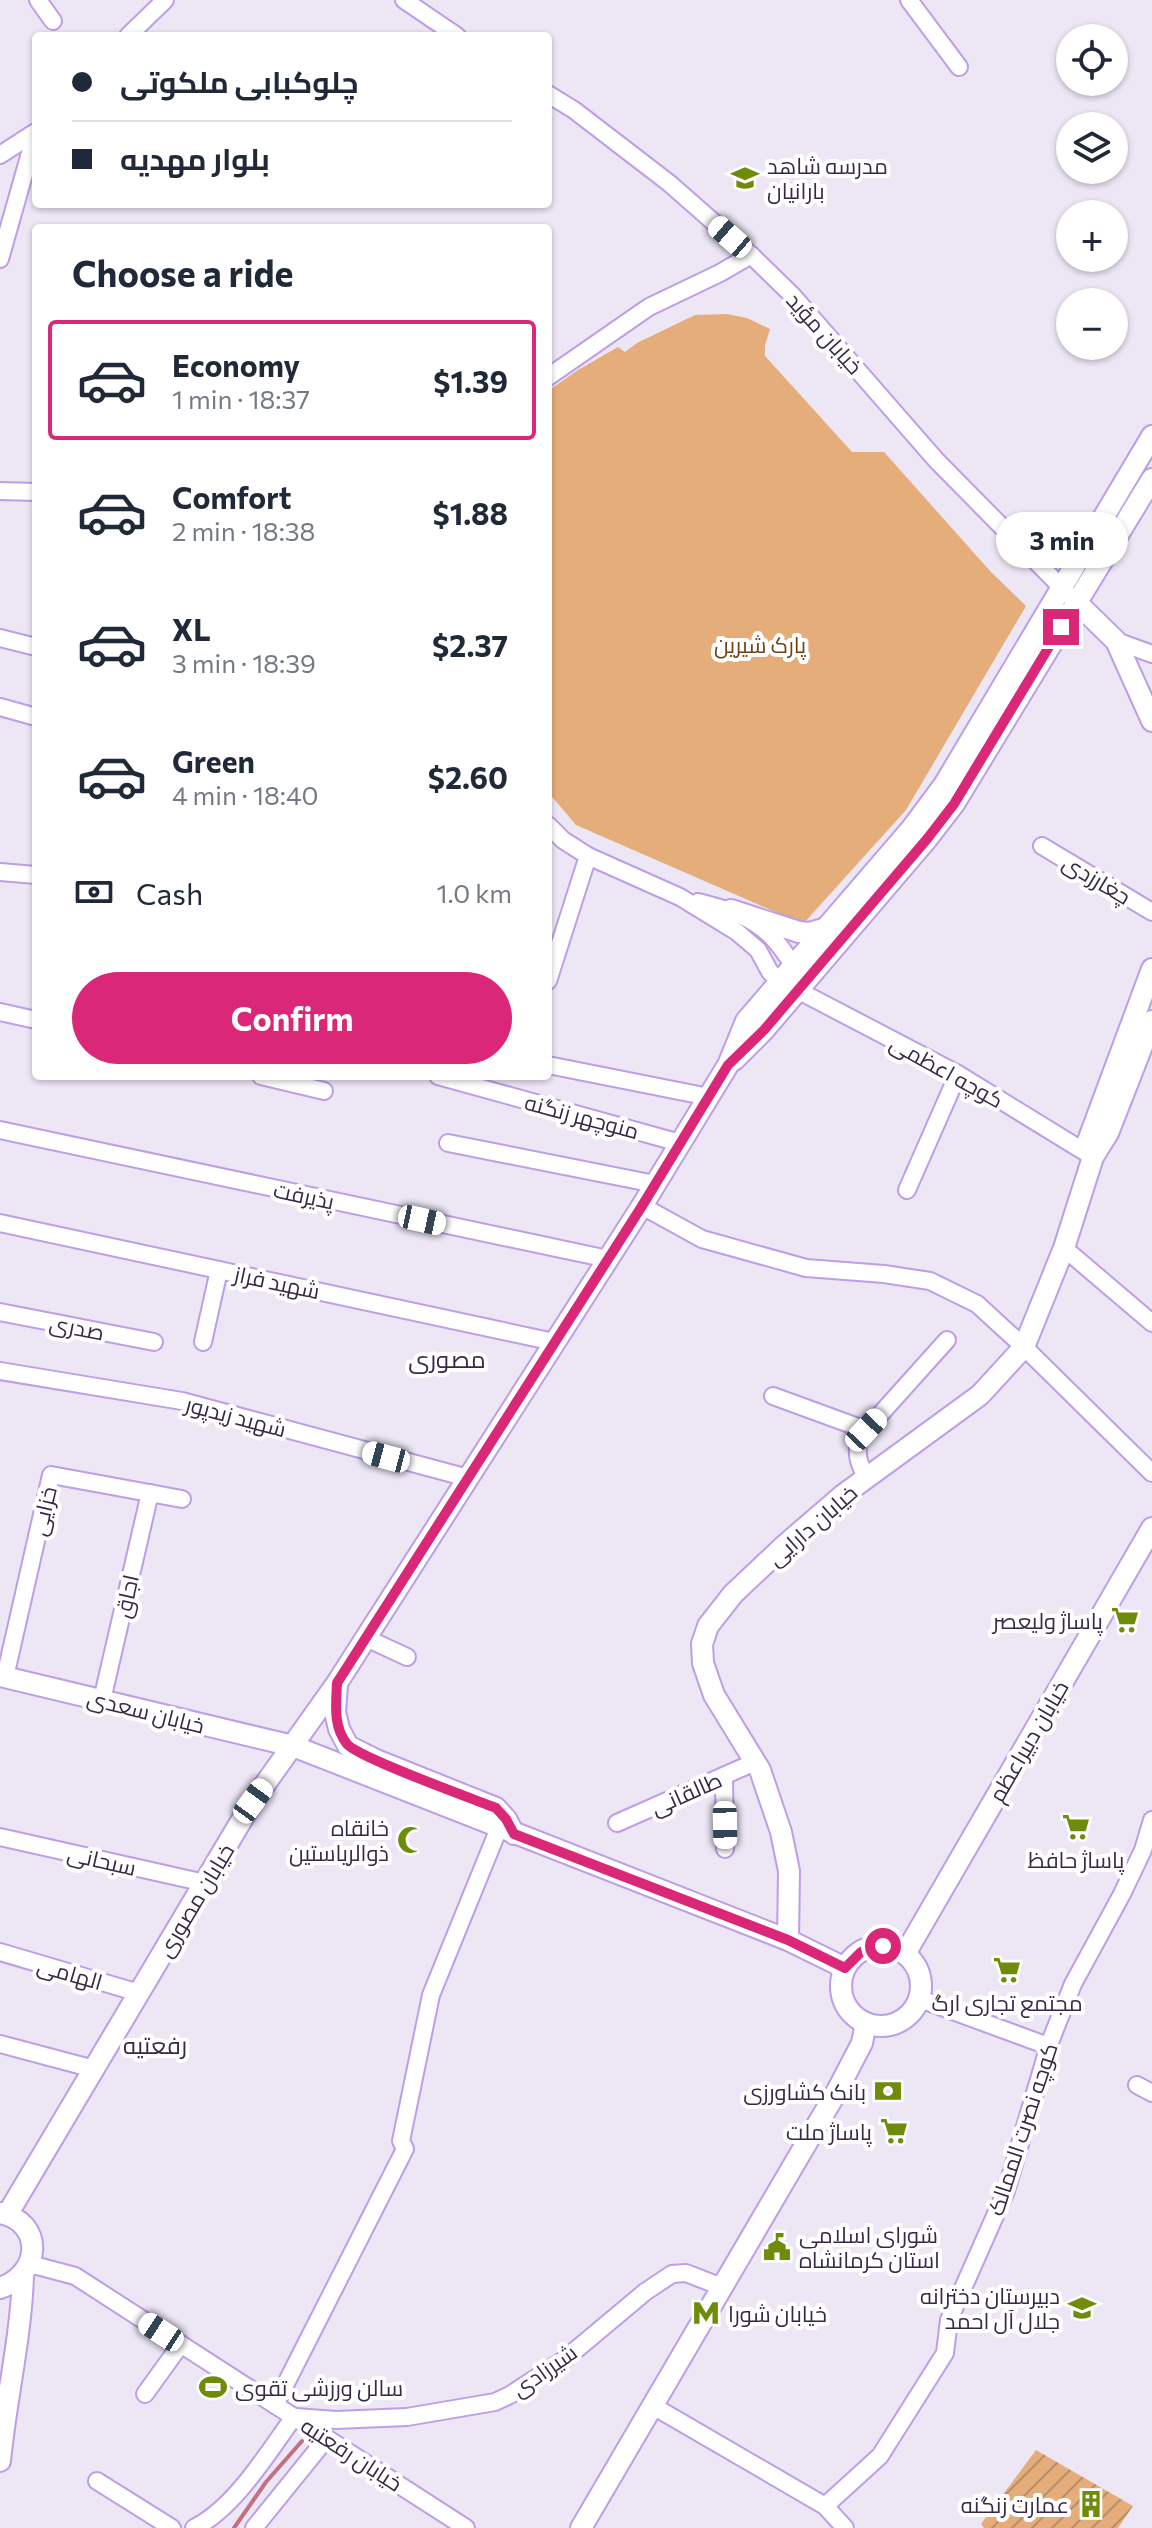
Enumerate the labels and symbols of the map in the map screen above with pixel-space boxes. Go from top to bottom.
place label: مدرسه شاهد بارانیان [767,152,888,204]
school or university icon: مدرسه شاهد بارانیان [730,163,760,193]
car [704,212,756,262]
street label: خیابان مؤید [781,286,869,380]
callout: 3 min [995,511,1127,567]
route end [1043,609,1079,645]
park label: پارک شیرین [714,631,806,660]
street label: چغارزدی [1057,848,1136,911]
street label: کوچه اعظمی [885,1029,1008,1115]
street label: منوچهر زنگنه [521,1088,642,1146]
street label: پذیرفت [271,1175,337,1217]
car [396,1203,448,1237]
street label: شهید فراز [230,1259,322,1305]
street label: صدری [47,1308,107,1346]
district label: مصوری [408,1344,486,1374]
street label: شهید زیدپور [180,1389,289,1444]
car [841,1404,891,1456]
car [360,1439,412,1475]
street label: خیابان دارایی [762,1479,863,1572]
street label: خزایی [24,1484,63,1539]
street label: اجاق [108,1572,145,1621]
supermarket icon: پاساژ ولیعصر [1110,1605,1140,1635]
place label: پاساژ ولیعصر [991,1607,1103,1636]
street label: خیابان دبیراعظم [982,1675,1076,1808]
street label: خیابان سعدی [84,1683,208,1739]
street label: طالقانی [646,1765,726,1821]
car [229,1775,277,1827]
car [713,1801,737,1849]
supermarket icon: پاساژ حافظ [1061,1812,1091,1842]
place label: خانقاه ذوالریاستین [289,1814,389,1867]
mosque icon: خانقاه ذوالریاستین [396,1825,426,1855]
street label: خیابان مصوری [151,1838,239,1962]
street label: سبحانی [65,1839,139,1882]
place label: پاساژ حافظ [1028,1846,1124,1875]
route start [865,1928,901,1964]
street label: الهامی [34,1951,106,1996]
supermarket icon: مجتمع تجاری ارگ [992,1955,1022,1985]
place label: مجتمع تجاری ارگ [931,1989,1083,2018]
district label: رفعتیه [123,2030,187,2059]
street label: کوچه نصرت الممالک [981,2039,1065,2219]
bank icon: بانک کشاورزی [873,2076,903,2106]
place label: بانک کشاورزی [743,2078,866,2105]
supermarket icon: پاساژ ملت [879,2116,909,2146]
place label: پاساژ ملت [786,2118,872,2147]
place label: شورای اسلامی استان کرمانشاه [799,2221,940,2273]
public building icon: شورای اسلامی استان کرمانشاه [762,2232,792,2262]
place label: دبیرستان دخترانه جلال آل احمد [920,2282,1060,2334]
school or university icon: دبیرستان دخترانه جلال آل احمد [1067,2293,1097,2323]
metro station icon: خیابان شورا [691,2298,721,2328]
place label: خیابان شورا [728,2300,827,2327]
car [134,2309,188,2355]
street label: شیرزادی [506,2338,582,2402]
sports icon: سالن ورزشی تقوی [198,2372,228,2402]
place label: سالن ورزشی تقوی [235,2374,403,2402]
street label: خیابان رفعتیه [296,2411,408,2497]
building icon: عمارت زنگنه [1076,2489,1106,2519]
place label: عمارت زنگنه [961,2491,1069,2518]

